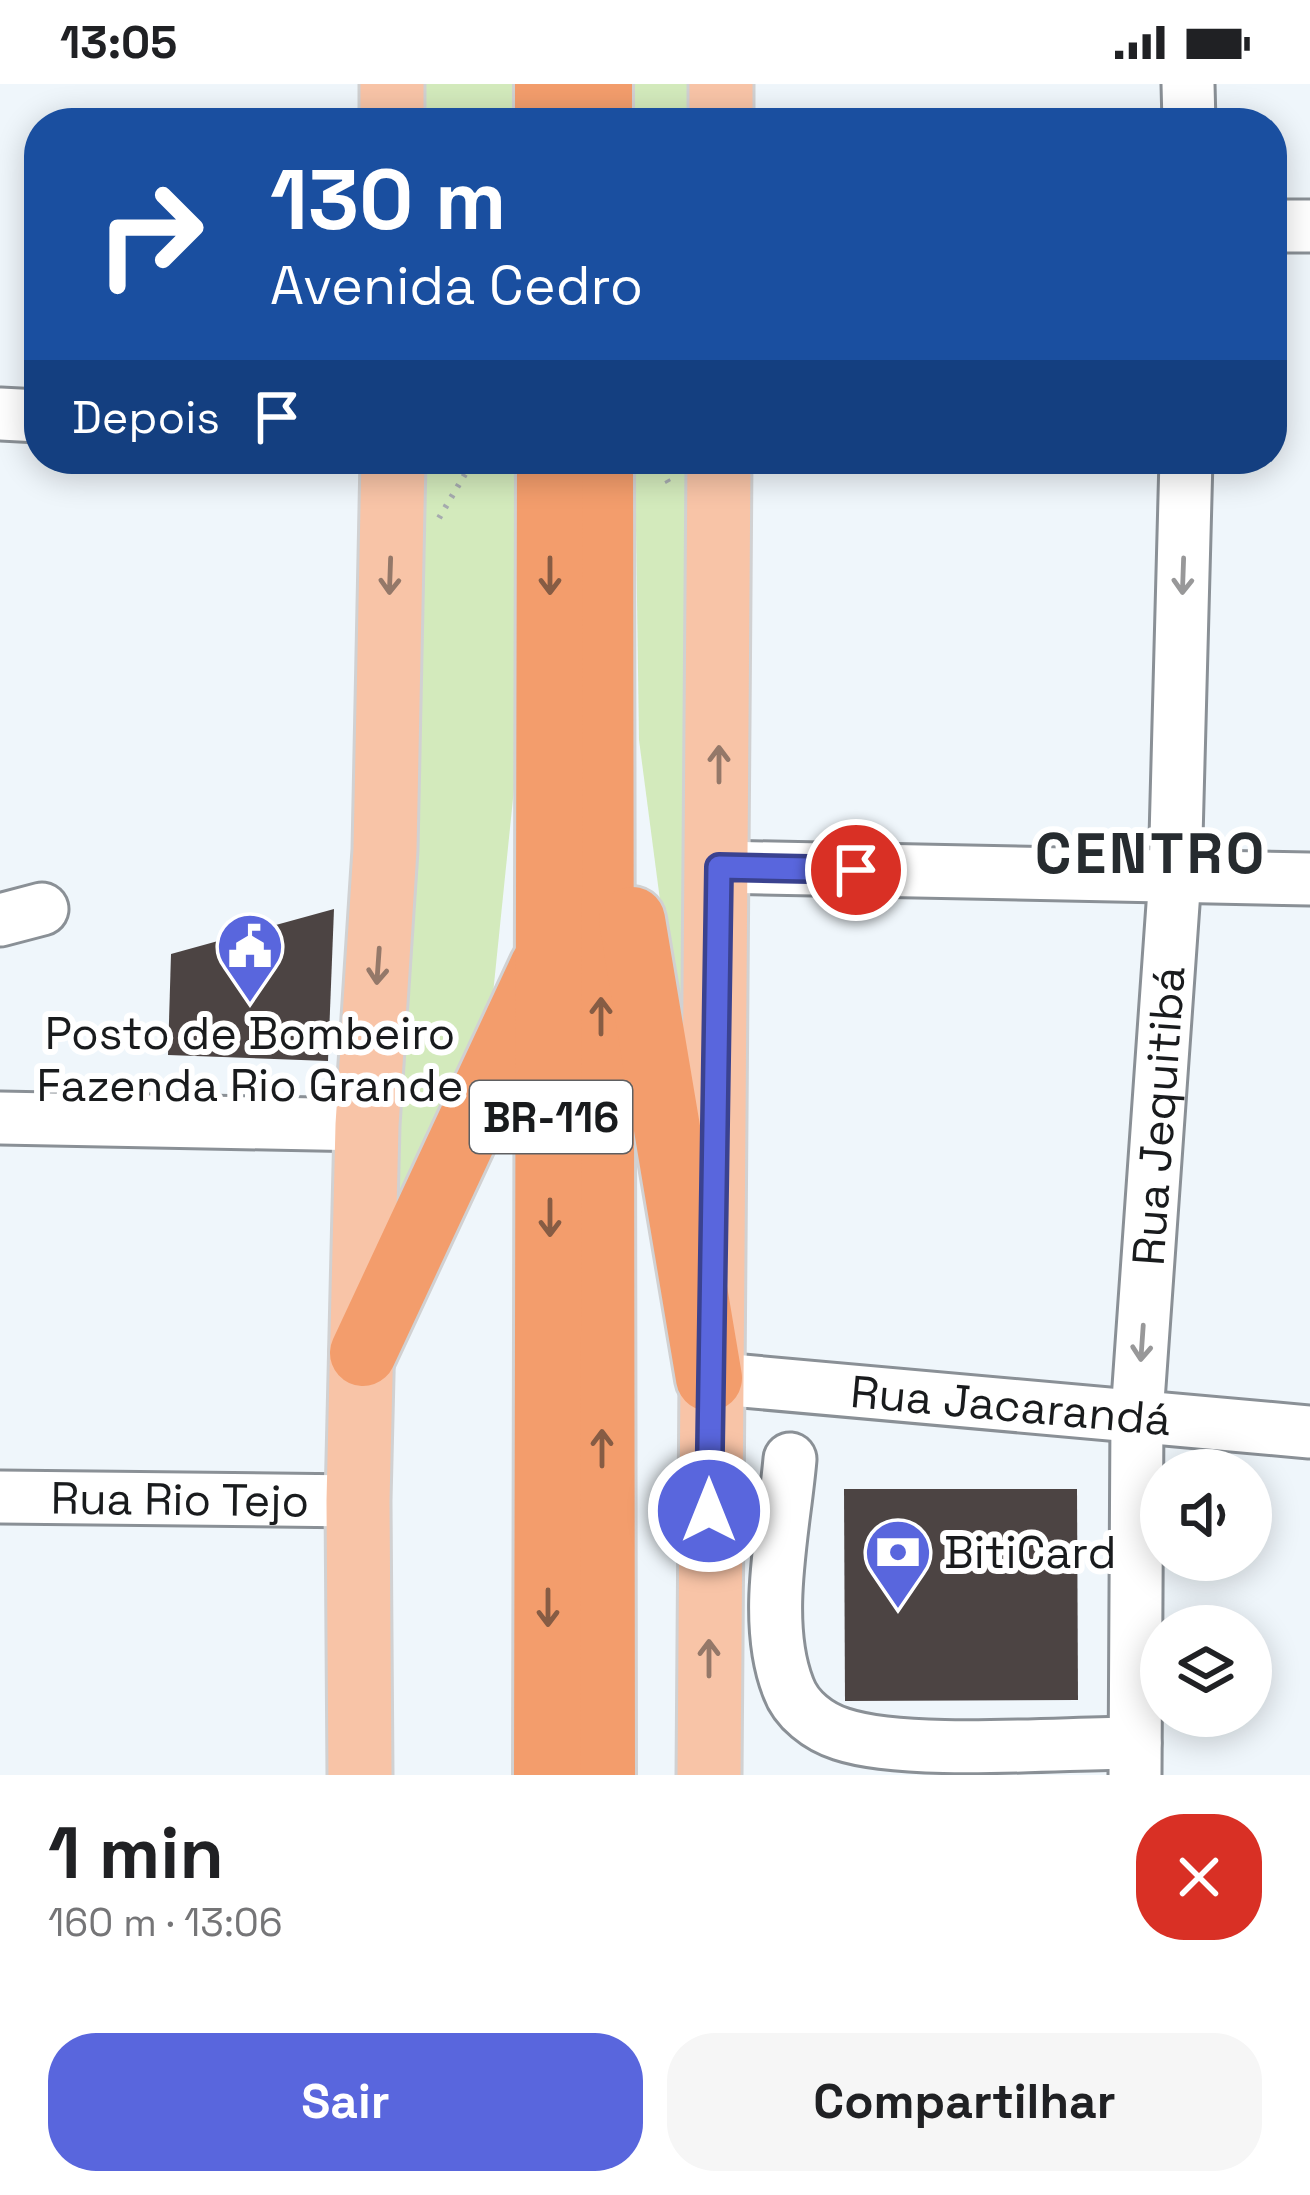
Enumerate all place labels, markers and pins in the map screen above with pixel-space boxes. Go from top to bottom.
pin [805,819,907,921]
public building icon: Posto de Bombeiro Fazenda Rio Grande [215,911,285,1005]
place label: Posto de Bombeiro Fazenda Rio Grande [37,1005,463,1114]
bank icon: BitiCard [863,1517,933,1611]
place label: BitiCard [944,1524,1116,1581]

